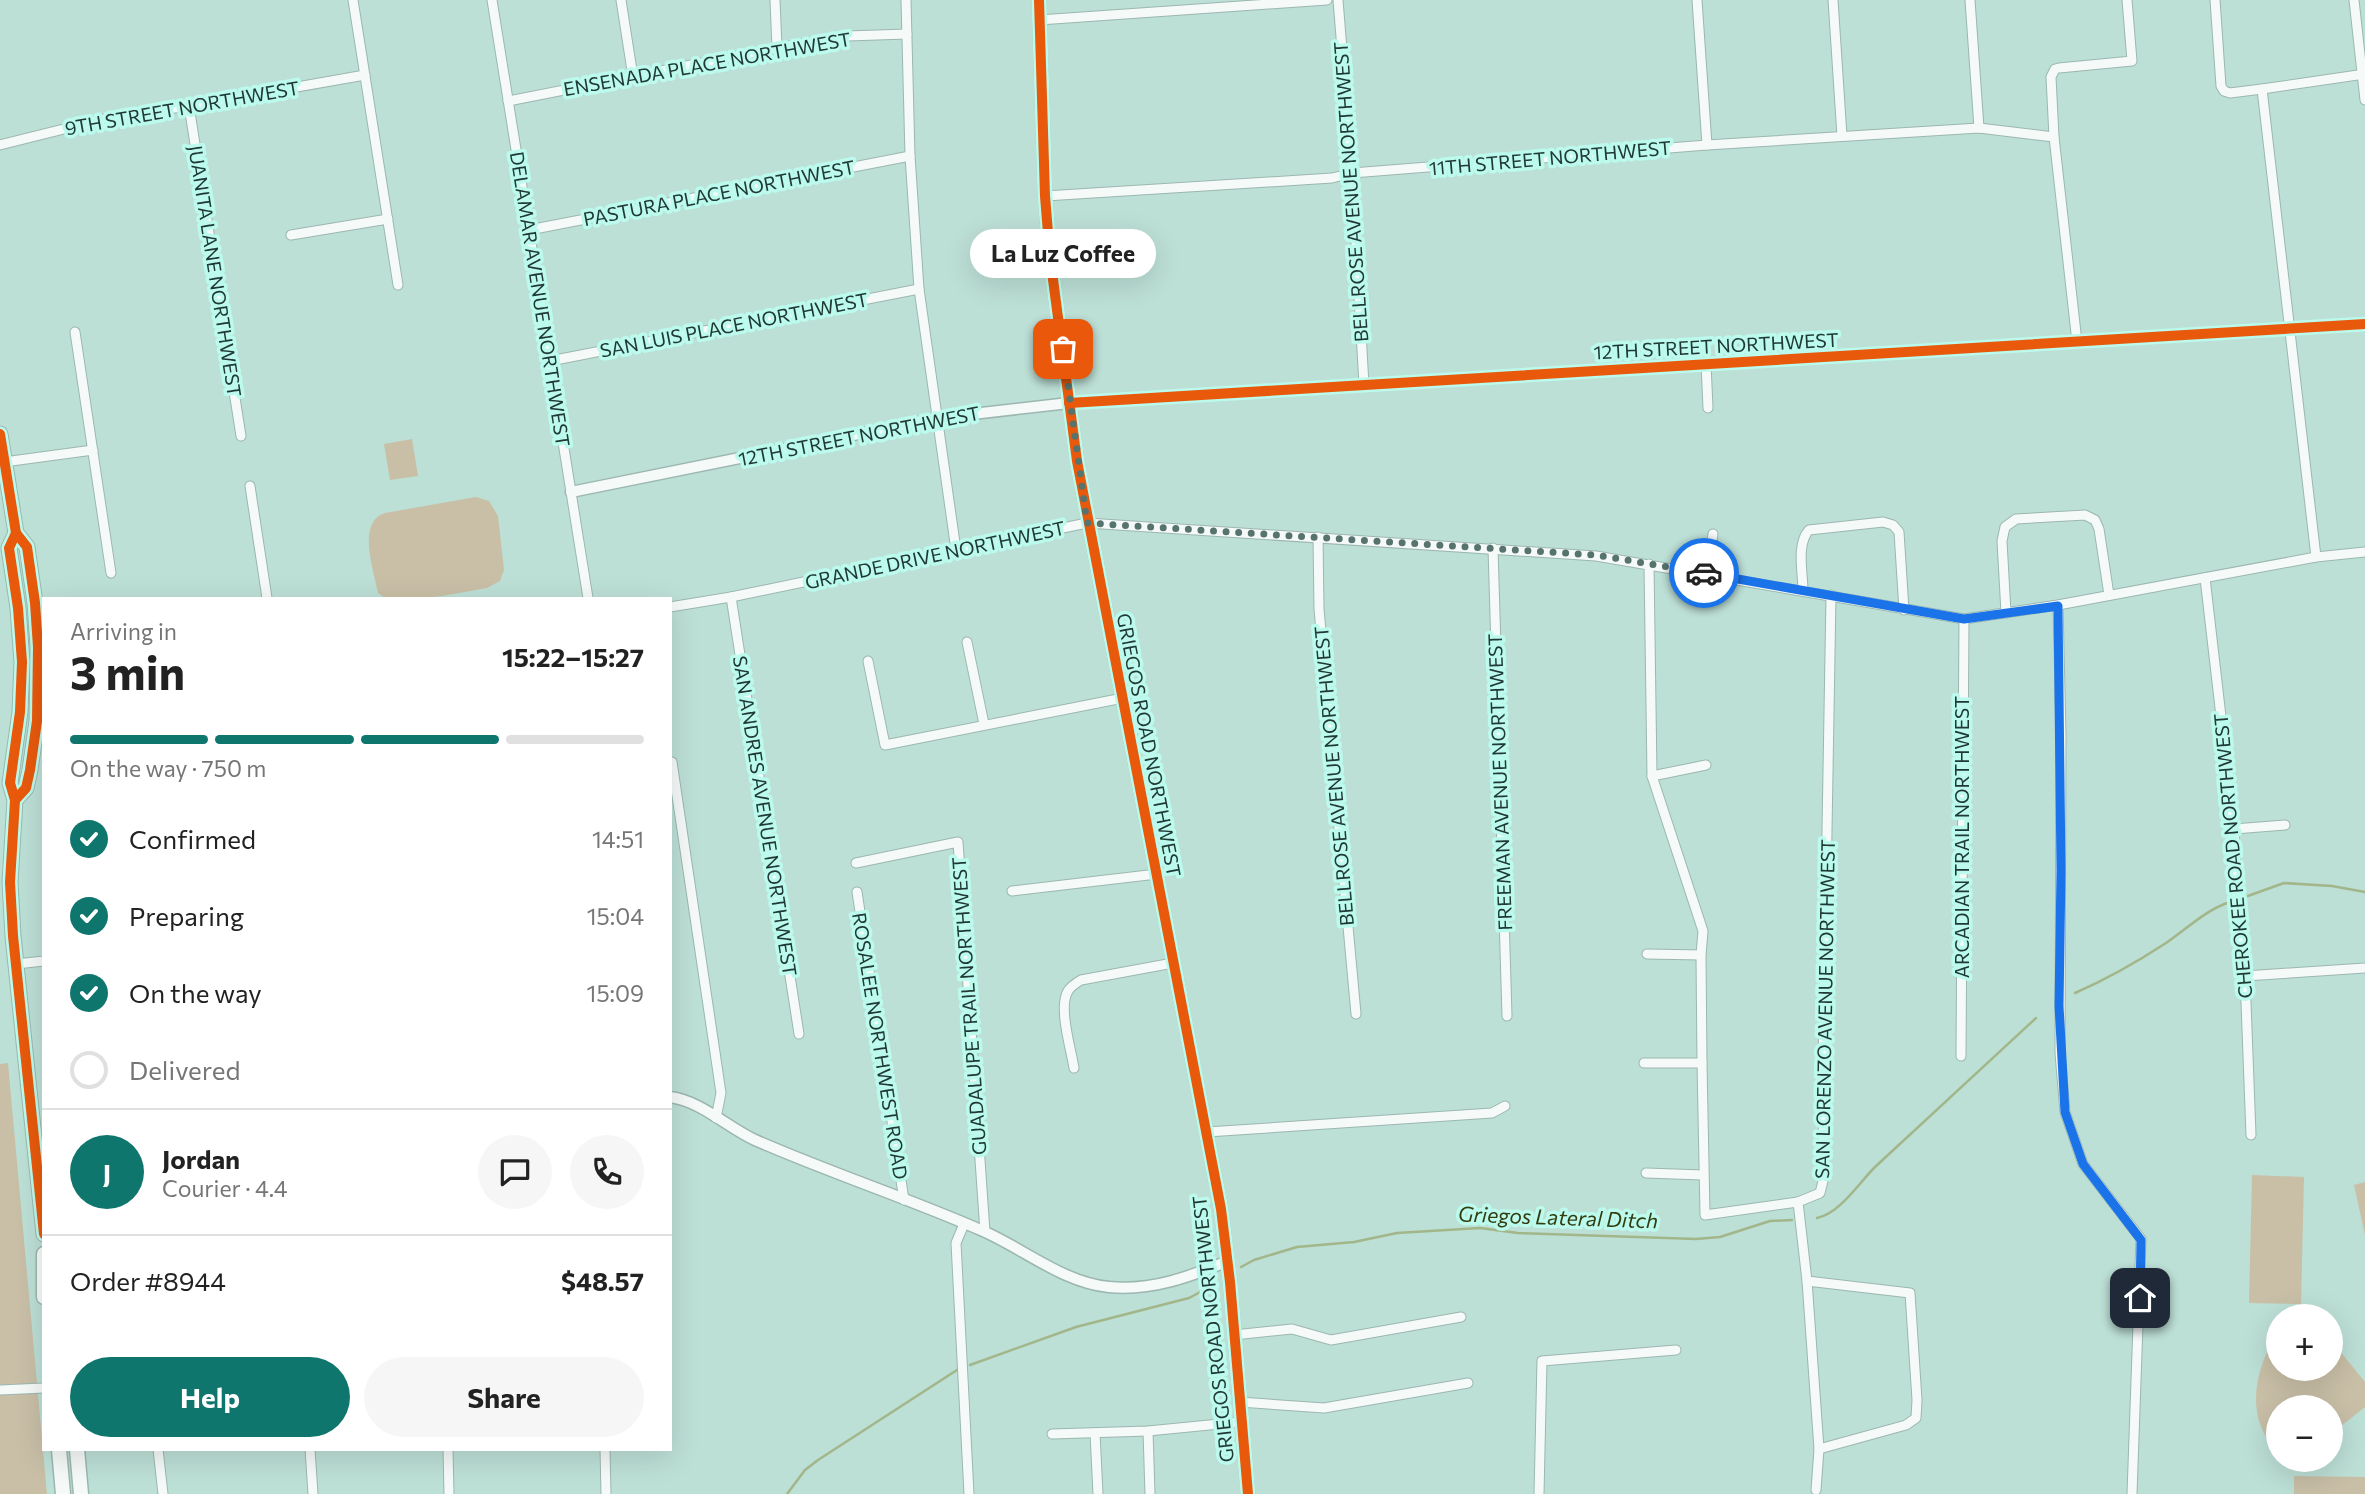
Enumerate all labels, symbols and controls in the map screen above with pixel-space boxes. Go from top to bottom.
street label: ENSENADA PLACE NORTHWEST [561,27,852,100]
street label: BELLROSE AVENUE NORTHWEST [1329,41,1372,343]
street label: 9TH STREET NORTHWEST [63,76,301,139]
street label: 11TH STREET NORTHWEST [1428,135,1672,180]
street label: JUANITA LANE NORTHWEST [184,143,247,398]
street label: DELAMAR AVENUE NORTHWEST [506,150,575,448]
street label: PASTURA PLACE NORTHWEST [581,155,857,230]
callout: La Luz Coffee [970,230,1156,279]
text: La Luz Coffee [991,239,1135,267]
street label: SAN LUIS PLACE NORTHWEST [598,287,870,362]
pin [1033,319,1093,379]
street label: 12TH STREET NORTHWEST [1593,328,1839,363]
icon: bag [1044,330,1082,368]
street label: 12TH STREET NORTHWEST [736,401,981,470]
street label: GRANDE DRIVE NORTHWEST [803,516,1067,593]
courier [1669,538,1739,608]
icon: car [1685,554,1723,592]
street label: GRIEGOS ROAD NORTHWEST [1113,611,1186,879]
text: Arriving in [70,617,177,645]
street label: BELLROSE AVENUE NORTHWEST [1309,625,1358,927]
street label: FREEMAN AVENUE NORTHWEST [1483,633,1516,931]
text: 15:22–15:27 [502,641,644,672]
text: 3 min [70,643,185,699]
street label: SAN ANDRES AVENUE NORTHWEST [729,654,802,978]
street label: ARCADIAN TRAIL NORTHWEST [1950,696,1973,978]
street label: CHEROKEE ROAD NORTHWEST [2209,713,2256,999]
text: On the way · 750 m [70,754,266,782]
icon: check [70,820,108,858]
text: Confirmed [129,823,256,854]
text: 14:51 [592,825,644,853]
street label: SAN LORENZO AVENUE NORTHWEST [1810,839,1839,1179]
street label: GUADALUPE TRAIL NORTHWEST [947,856,990,1156]
icon: check [70,897,108,935]
text: Preparing [129,900,244,931]
text: 15:04 [587,902,644,930]
street label: ROSALEE NORTHWEST ROAD [848,911,913,1181]
icon: check [70,974,108,1012]
text: On the way [129,977,262,1008]
text: 15:09 [587,979,644,1007]
text: Delivered [129,1054,240,1085]
button: chat [478,1135,552,1209]
button: phone [570,1135,644,1209]
text: Jordan [162,1143,240,1174]
text: J [103,1157,111,1188]
text: Courier · 4.4 [162,1174,288,1202]
street label: GRIEGOS ROAD NORTHWEST [1187,1195,1238,1464]
water label: Griegos Lateral Ditch [1458,1201,1659,1232]
text: Order #8944 [70,1265,226,1296]
text: $48.57 [561,1265,644,1296]
pin [2110,1268,2170,1328]
icon: home [2121,1279,2159,1317]
map controls [2266,1304,2343,1472]
button: + [2266,1304,2343,1381]
button: Help [70,1357,350,1437]
button: Share [364,1357,644,1437]
button: − [2266,1395,2343,1472]

